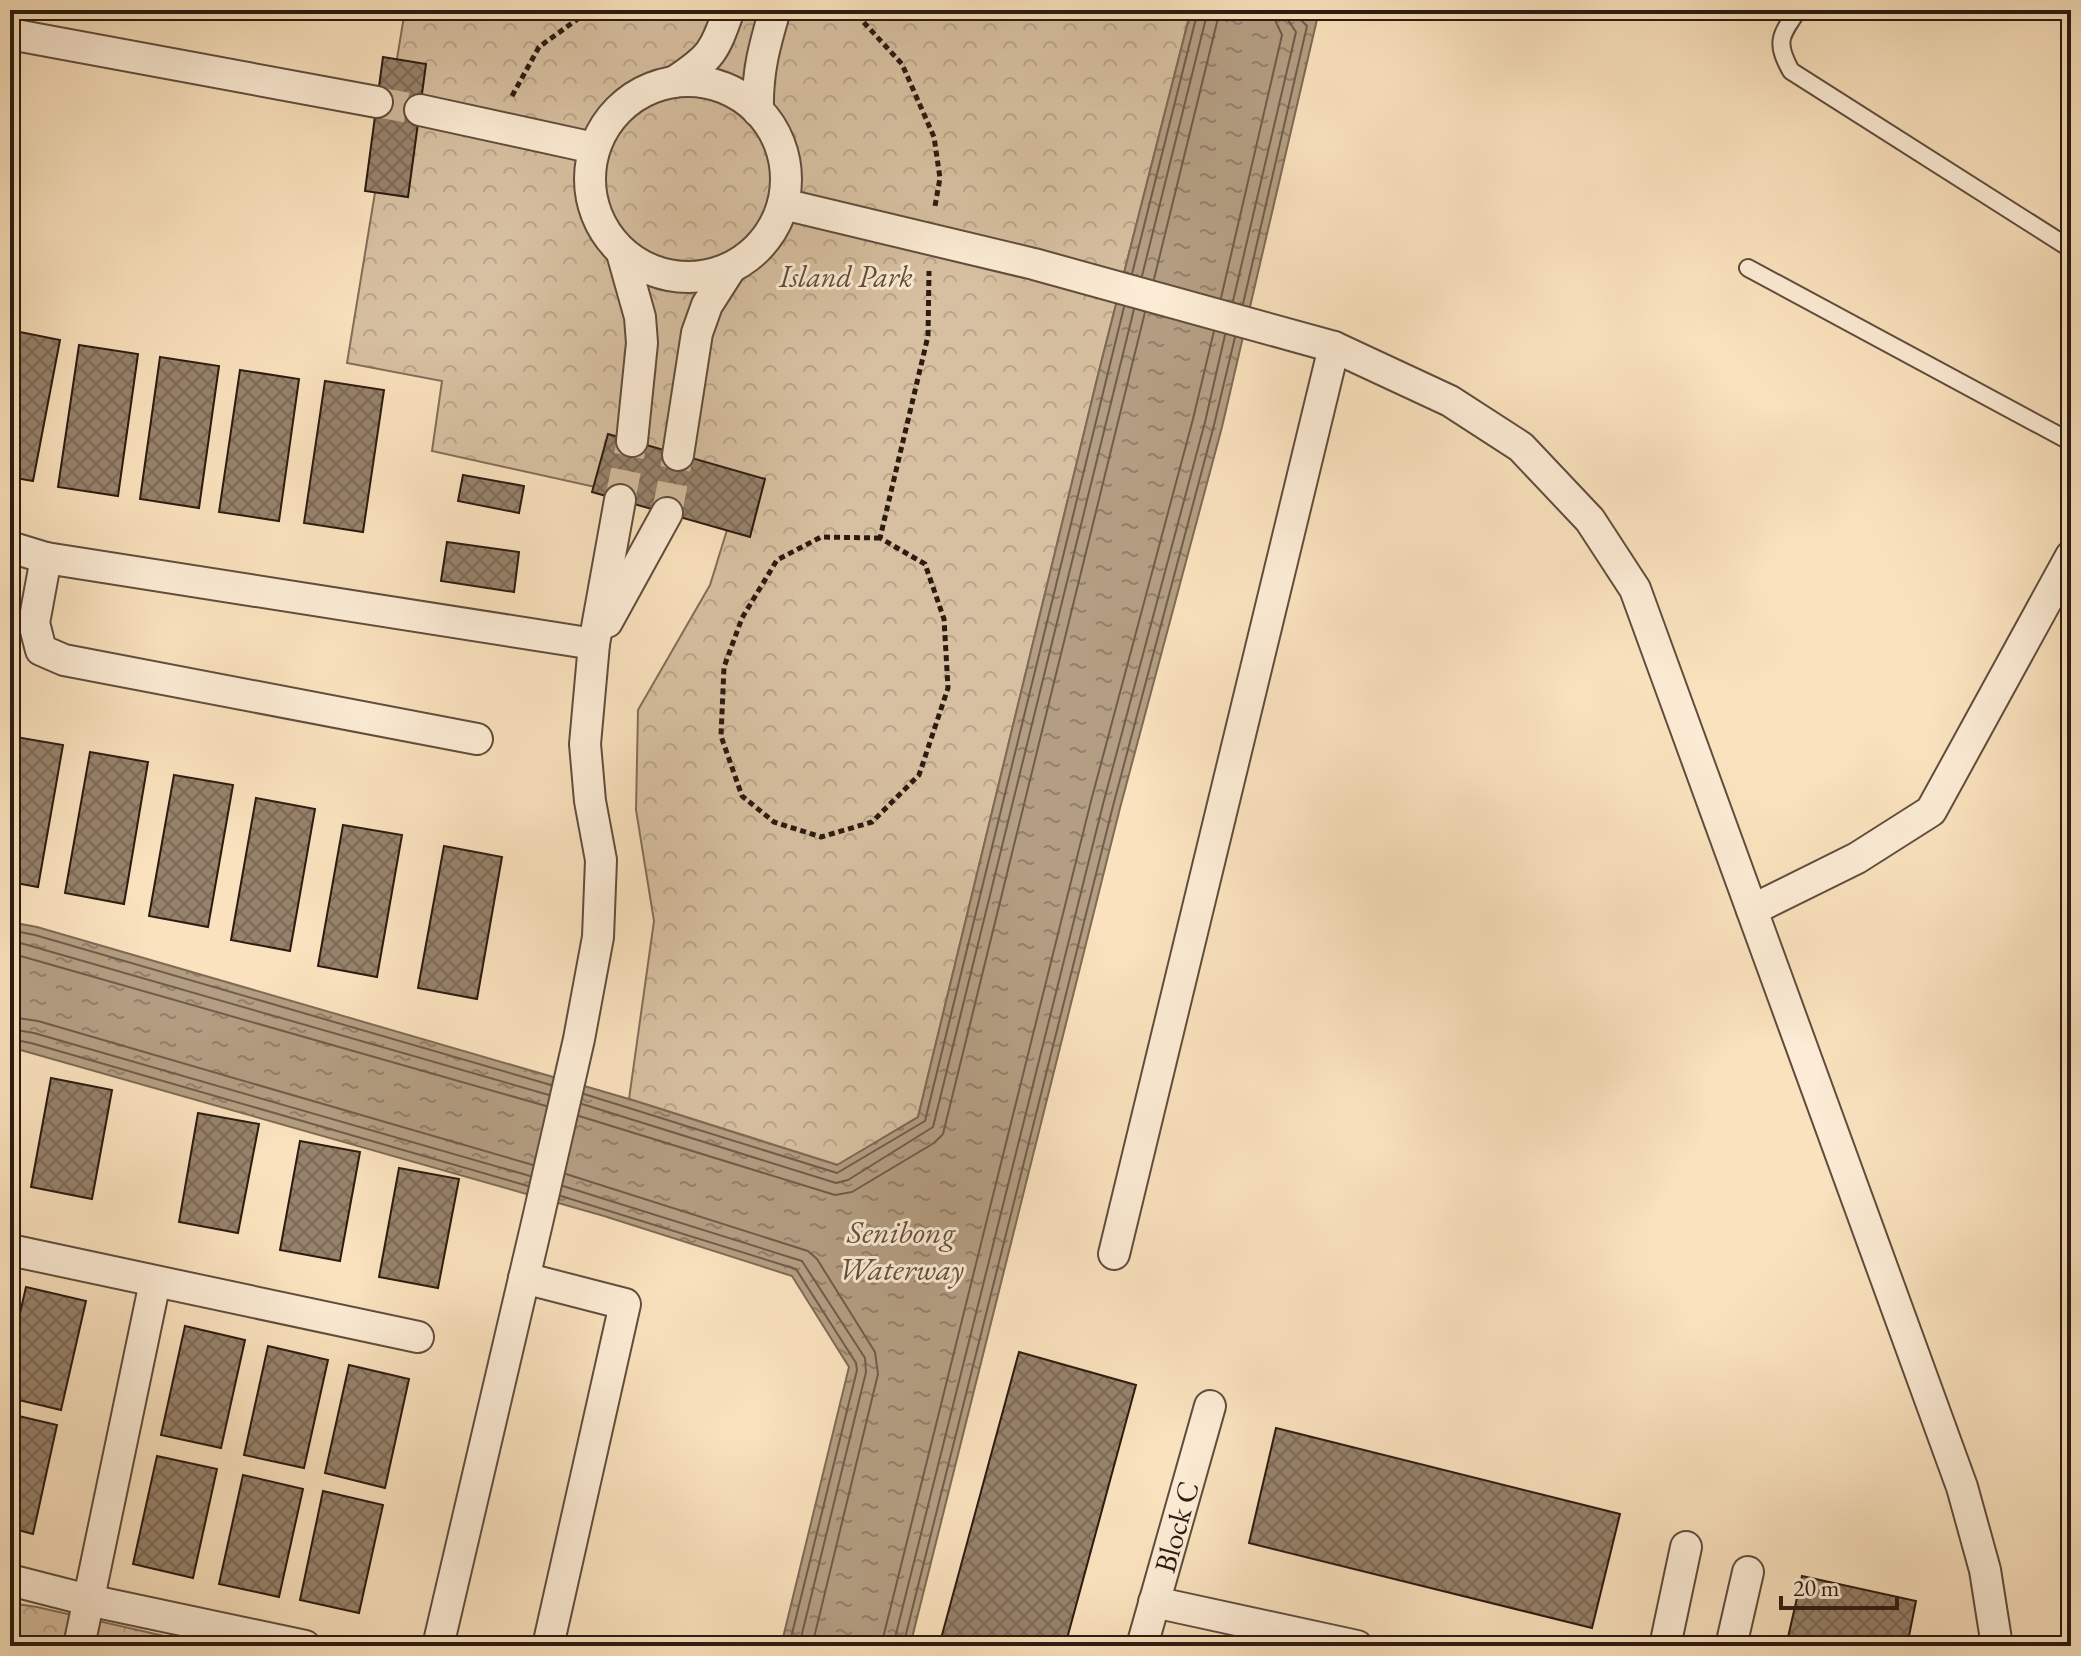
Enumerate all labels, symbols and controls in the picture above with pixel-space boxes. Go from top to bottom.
park label: Island Park [778,257,913,296]
water label: Senibong Waterway [838,1211,964,1290]
street label: Block C [1144,1476,1207,1577]
scale bar [1781,1560,1897,1610]
text: 20 m [1793,1572,1840,1603]

